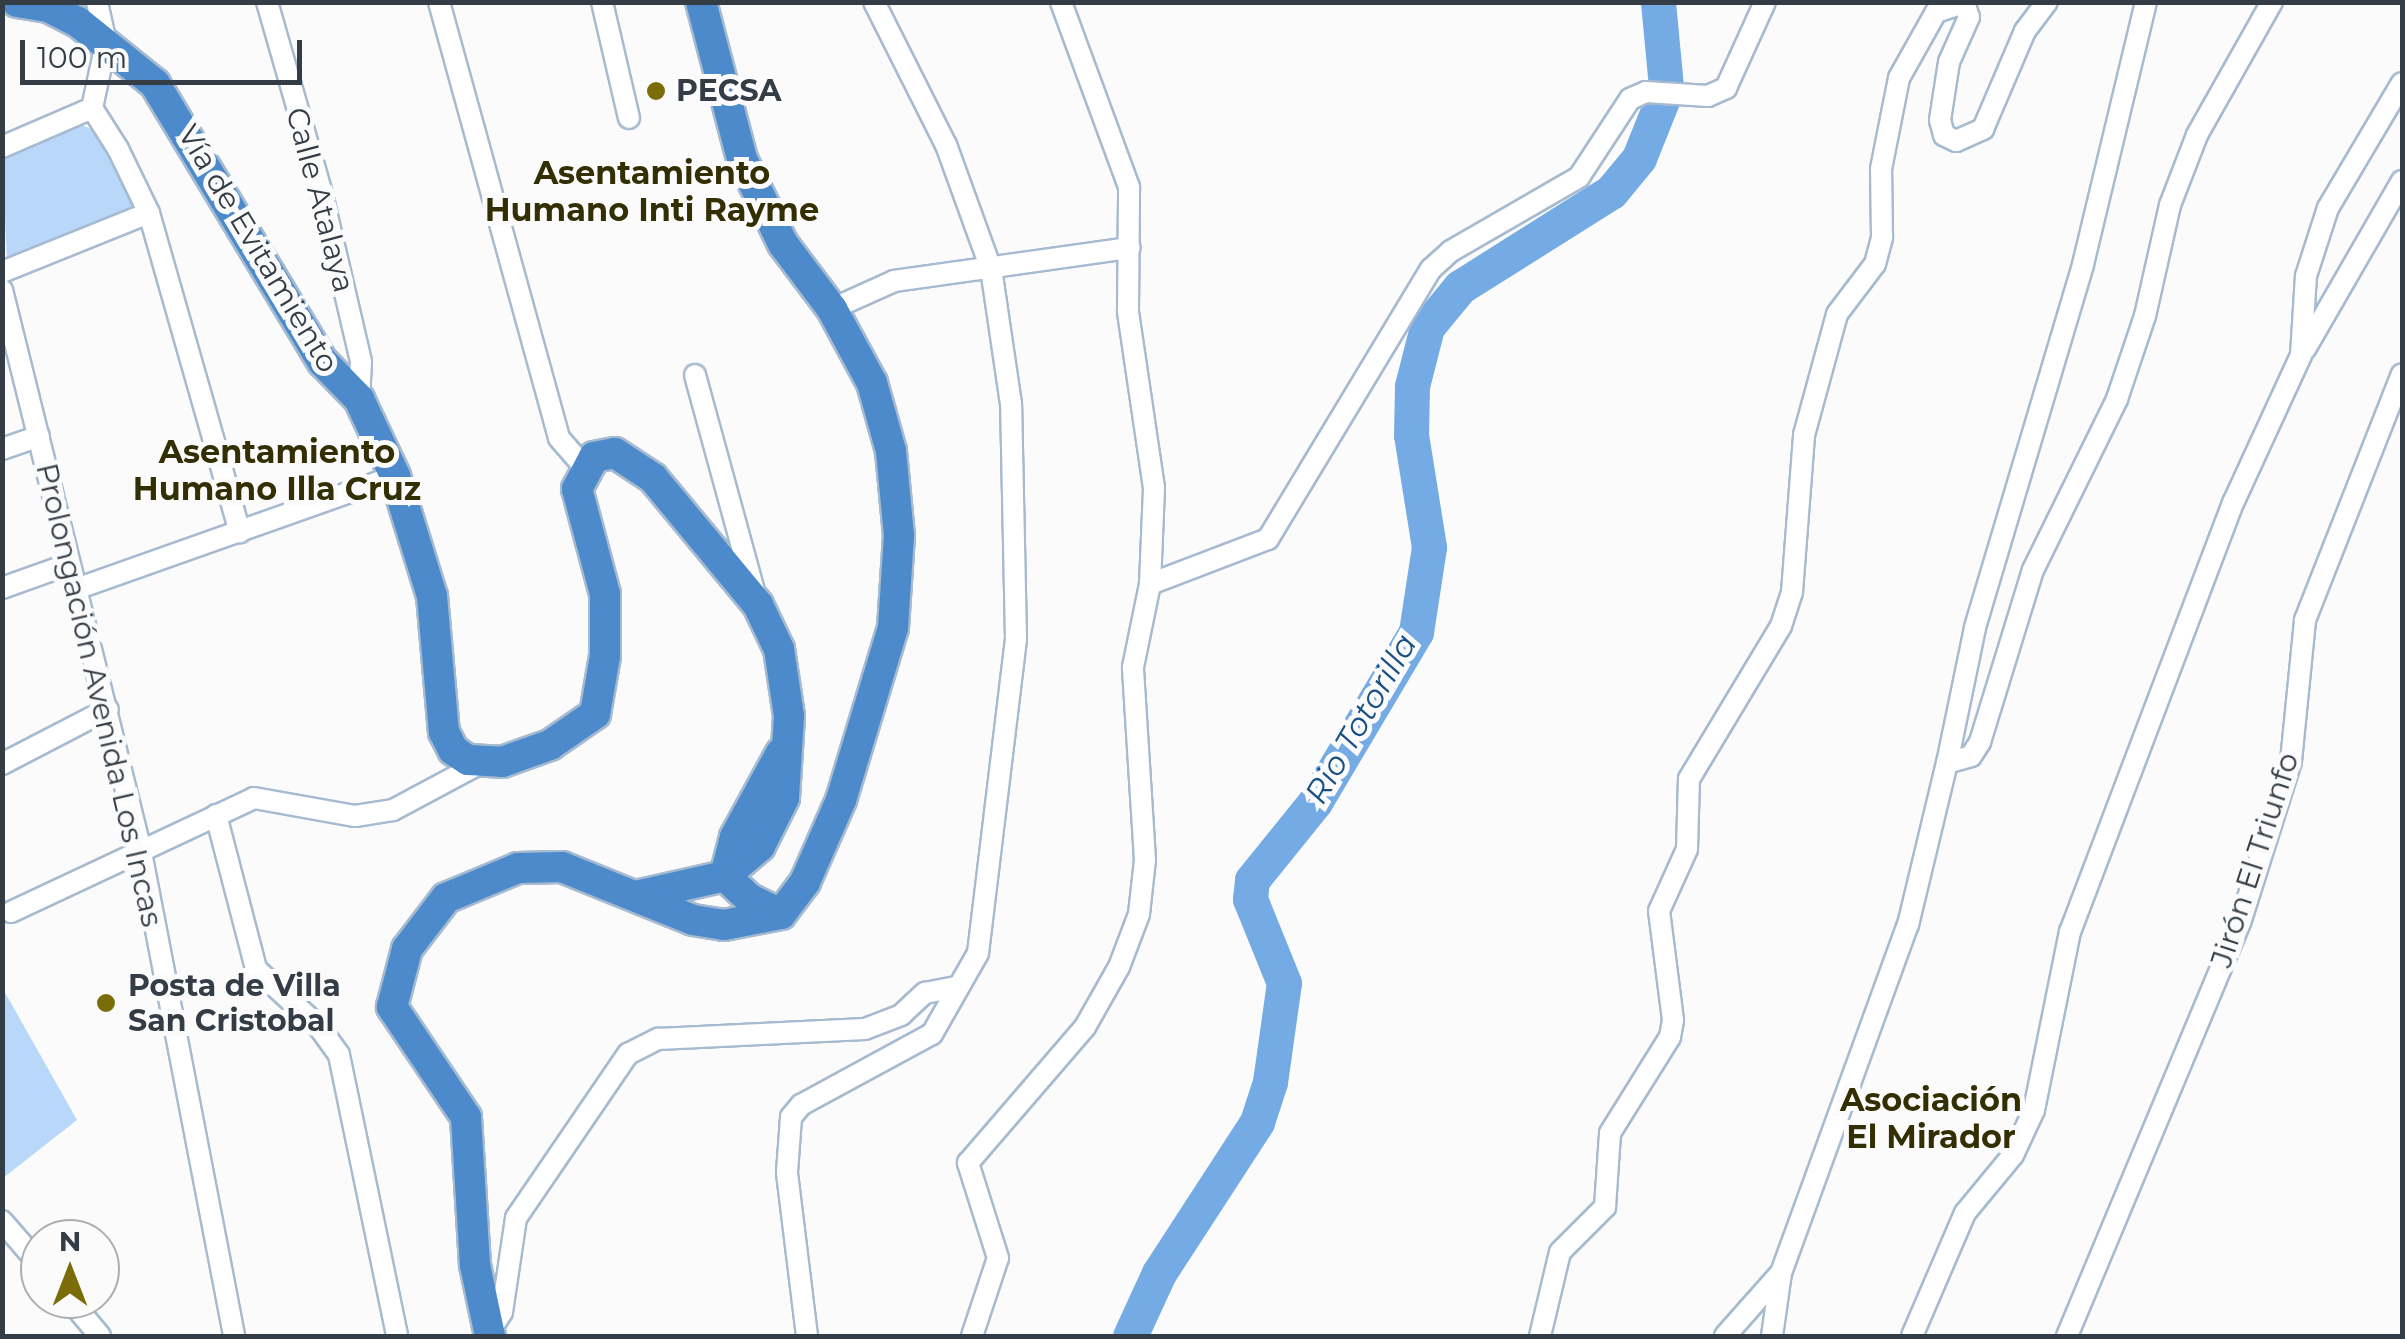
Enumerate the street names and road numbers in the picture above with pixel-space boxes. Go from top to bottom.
street label: Calle Atalaya [278,104,362,296]
street label: Vía de Evitamiento [170,119,346,379]
street label: Prolongación Avenida Los Incas [28,460,170,930]
street label: Jirón El Triunfo [2203,748,2307,972]

